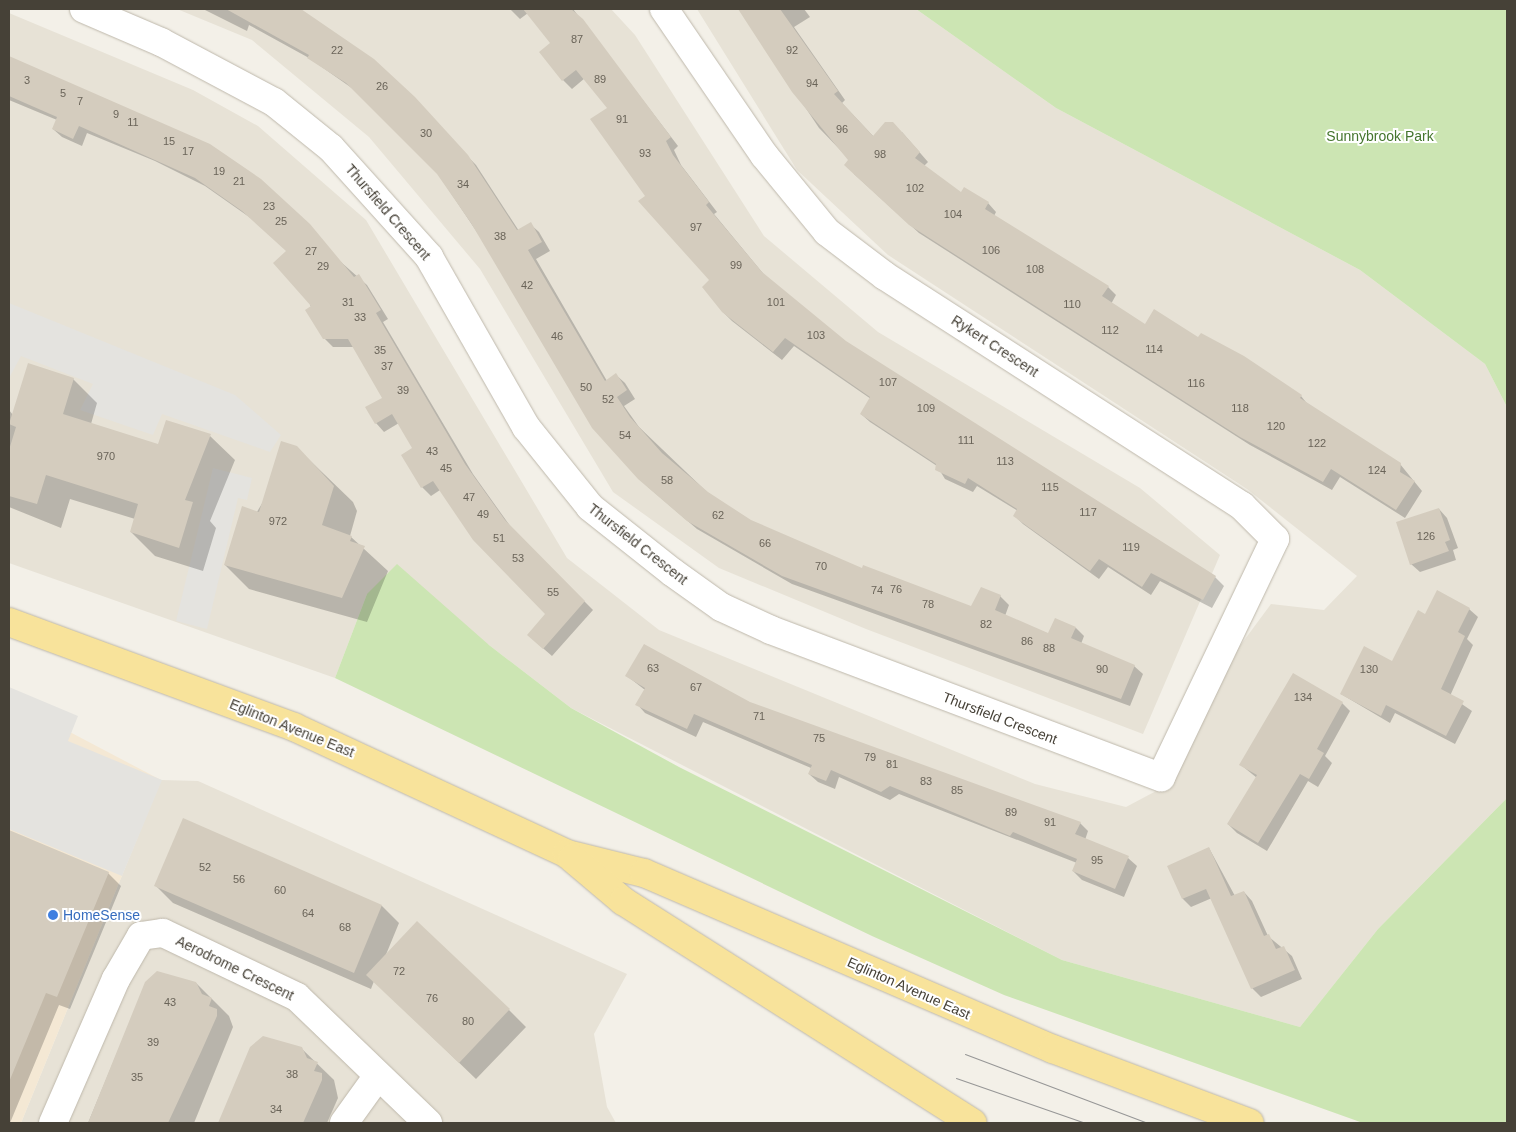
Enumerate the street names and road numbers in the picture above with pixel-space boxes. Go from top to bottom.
street label: Thursfield Crescent [342,161,434,263]
street label: Rykert Crescent [948,312,1042,380]
street label: Thursfield Crescent [585,500,691,588]
street label: Thursfield Crescent [940,688,1060,748]
street label: Eglinton Avenue East [227,695,357,761]
street label: Aerodrome Crescent [173,932,297,1004]
street label: Eglinton Avenue East [845,953,973,1023]

